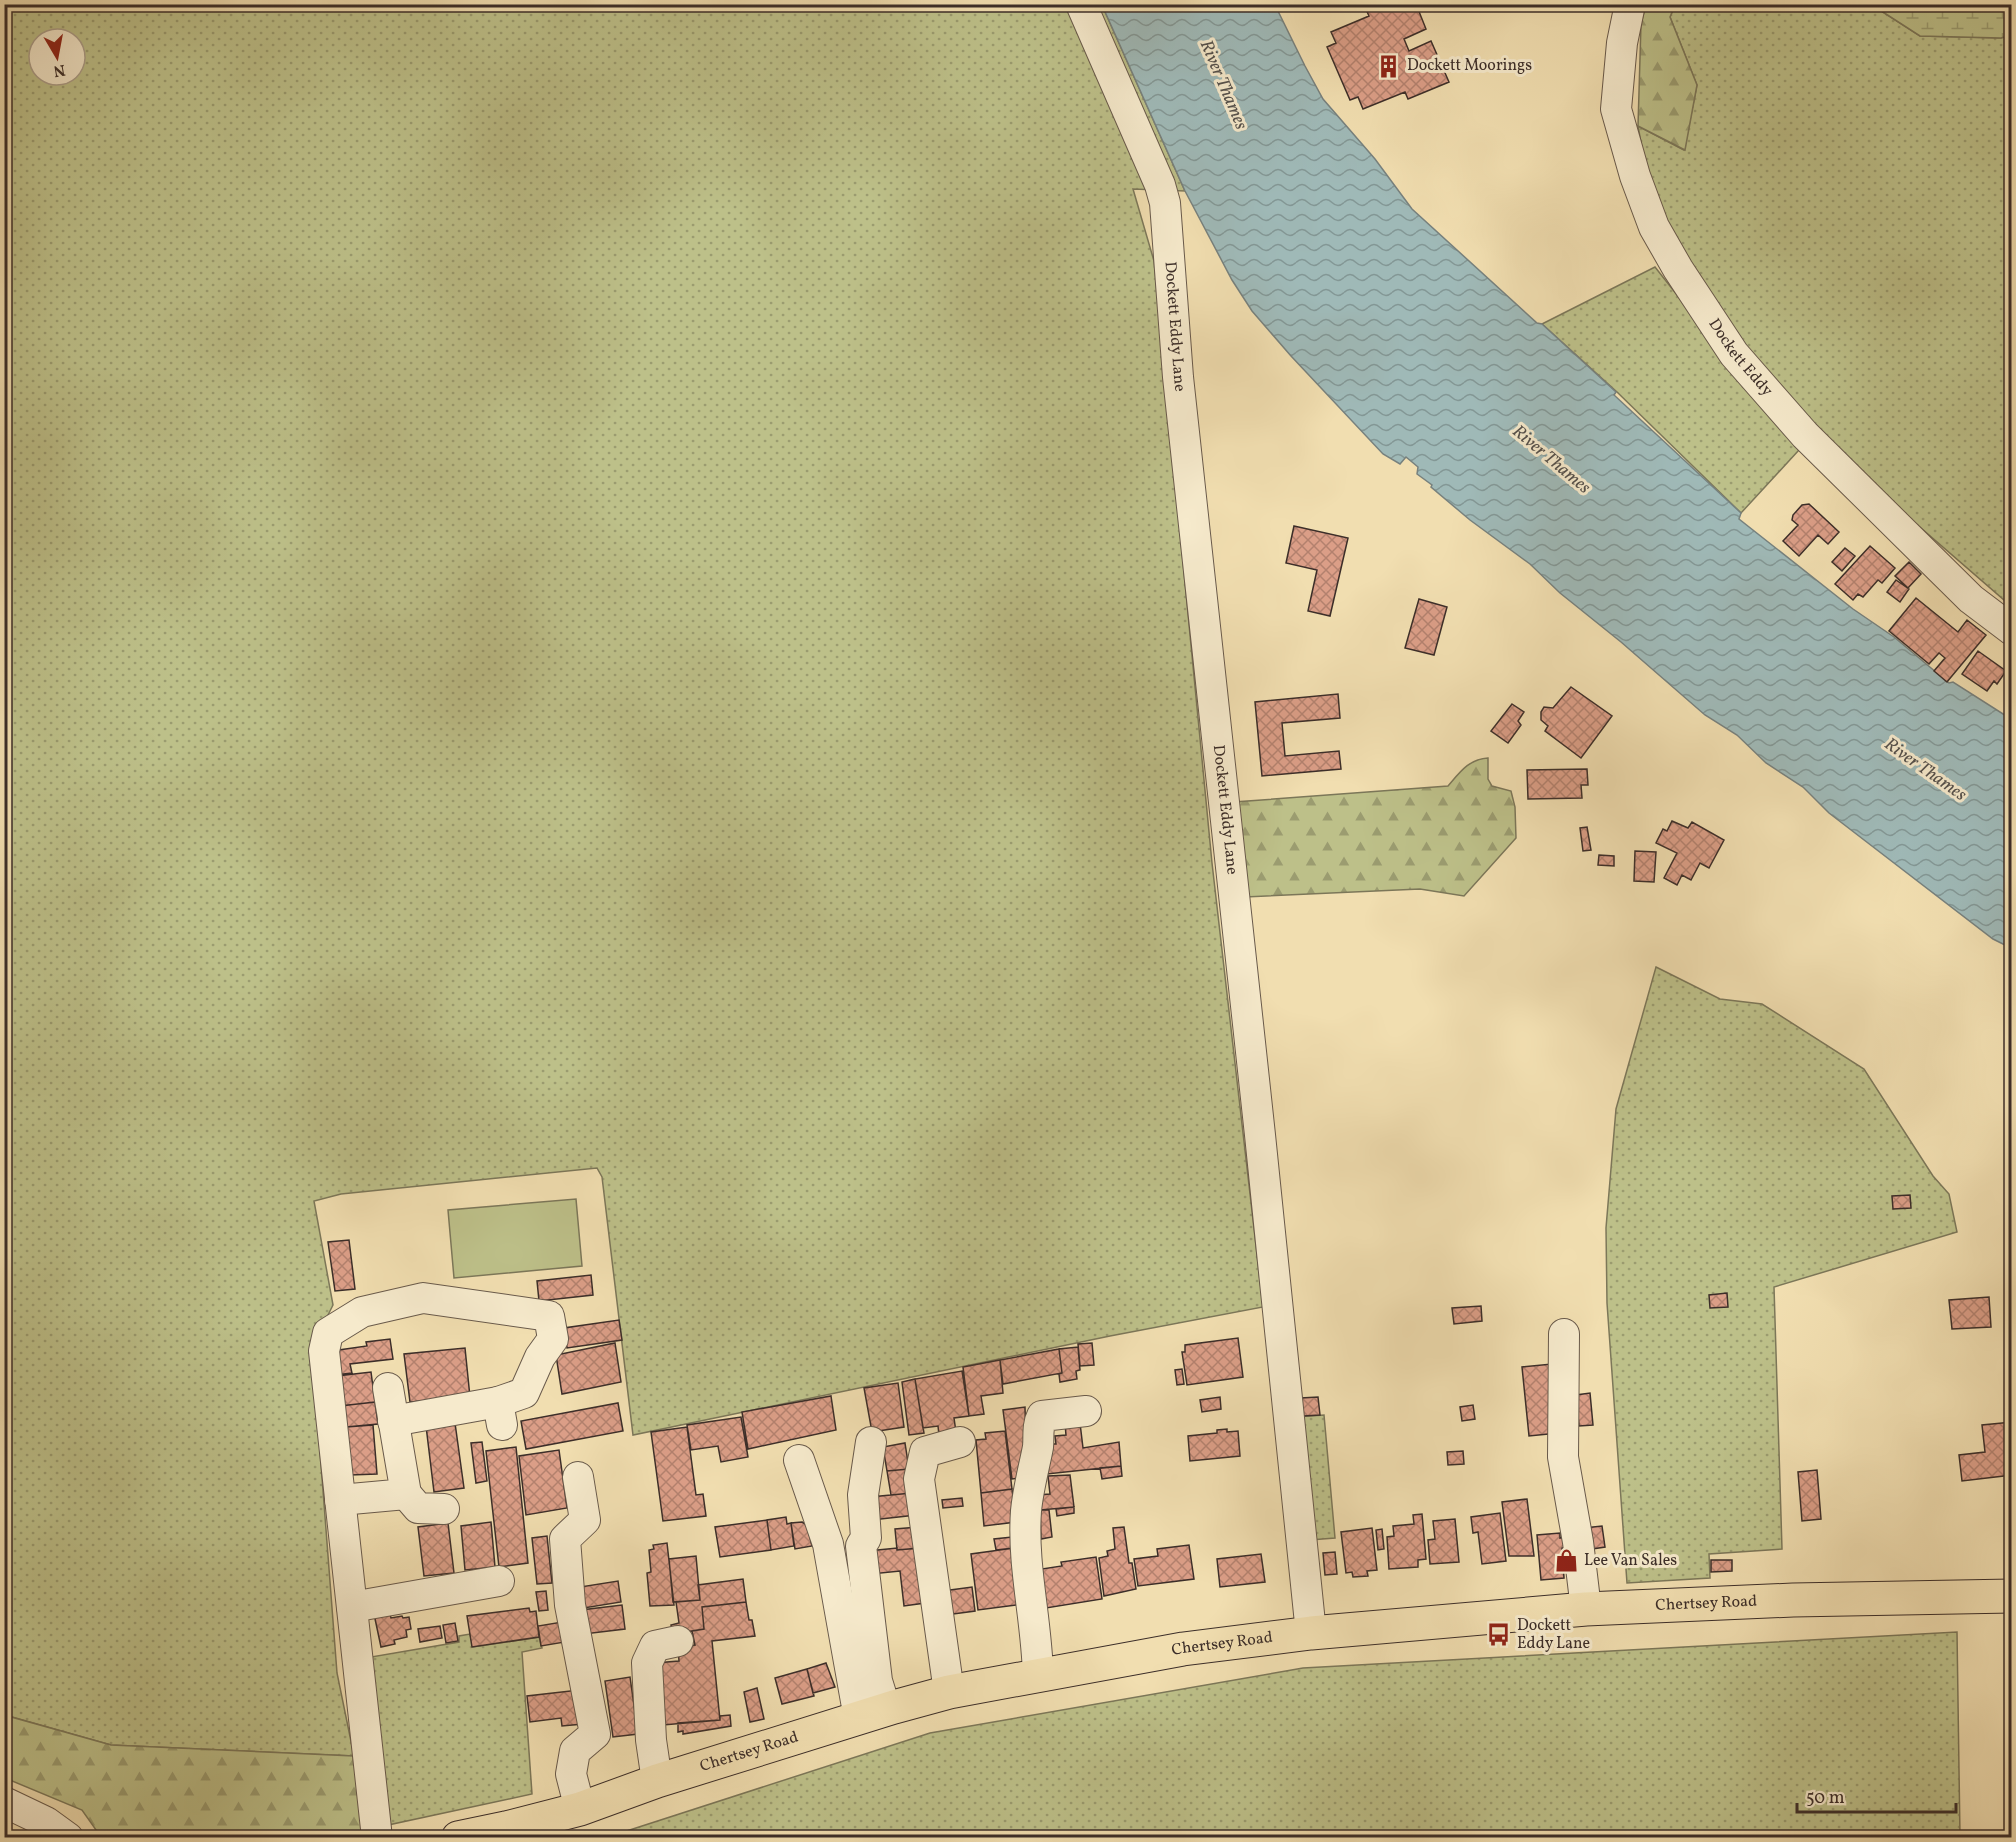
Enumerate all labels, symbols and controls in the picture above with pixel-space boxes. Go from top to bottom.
north arrow [27,27,87,87]
water label: River Thames [1193,36,1253,134]
building icon: Dockett Moorings [1376,53,1402,79]
place label: Dockett Moorings [1407,55,1532,77]
text: N [51,58,67,82]
street label: Dockett Eddy Lane [1158,261,1191,393]
street label: Dockett Eddy [1703,314,1778,402]
water label: River Thames [1506,420,1596,500]
water label: River Thames [1879,732,1971,808]
street label: Dockett Eddy Lane [1207,744,1243,876]
shop icon: Lee Van Sales [1553,1548,1579,1574]
place label: Lee Van Sales [1584,1550,1677,1572]
street label: Chertsey Road [1655,1591,1758,1617]
place label: Dockett Eddy Lane [1517,1615,1590,1655]
bus stop icon: Dockett Eddy Lane [1486,1622,1512,1648]
street label: Chertsey Road [1170,1627,1274,1662]
street label: Chertsey Road [697,1727,801,1778]
scale bar [1797,1776,1956,1814]
text: 50 m [1806,1786,1845,1811]

